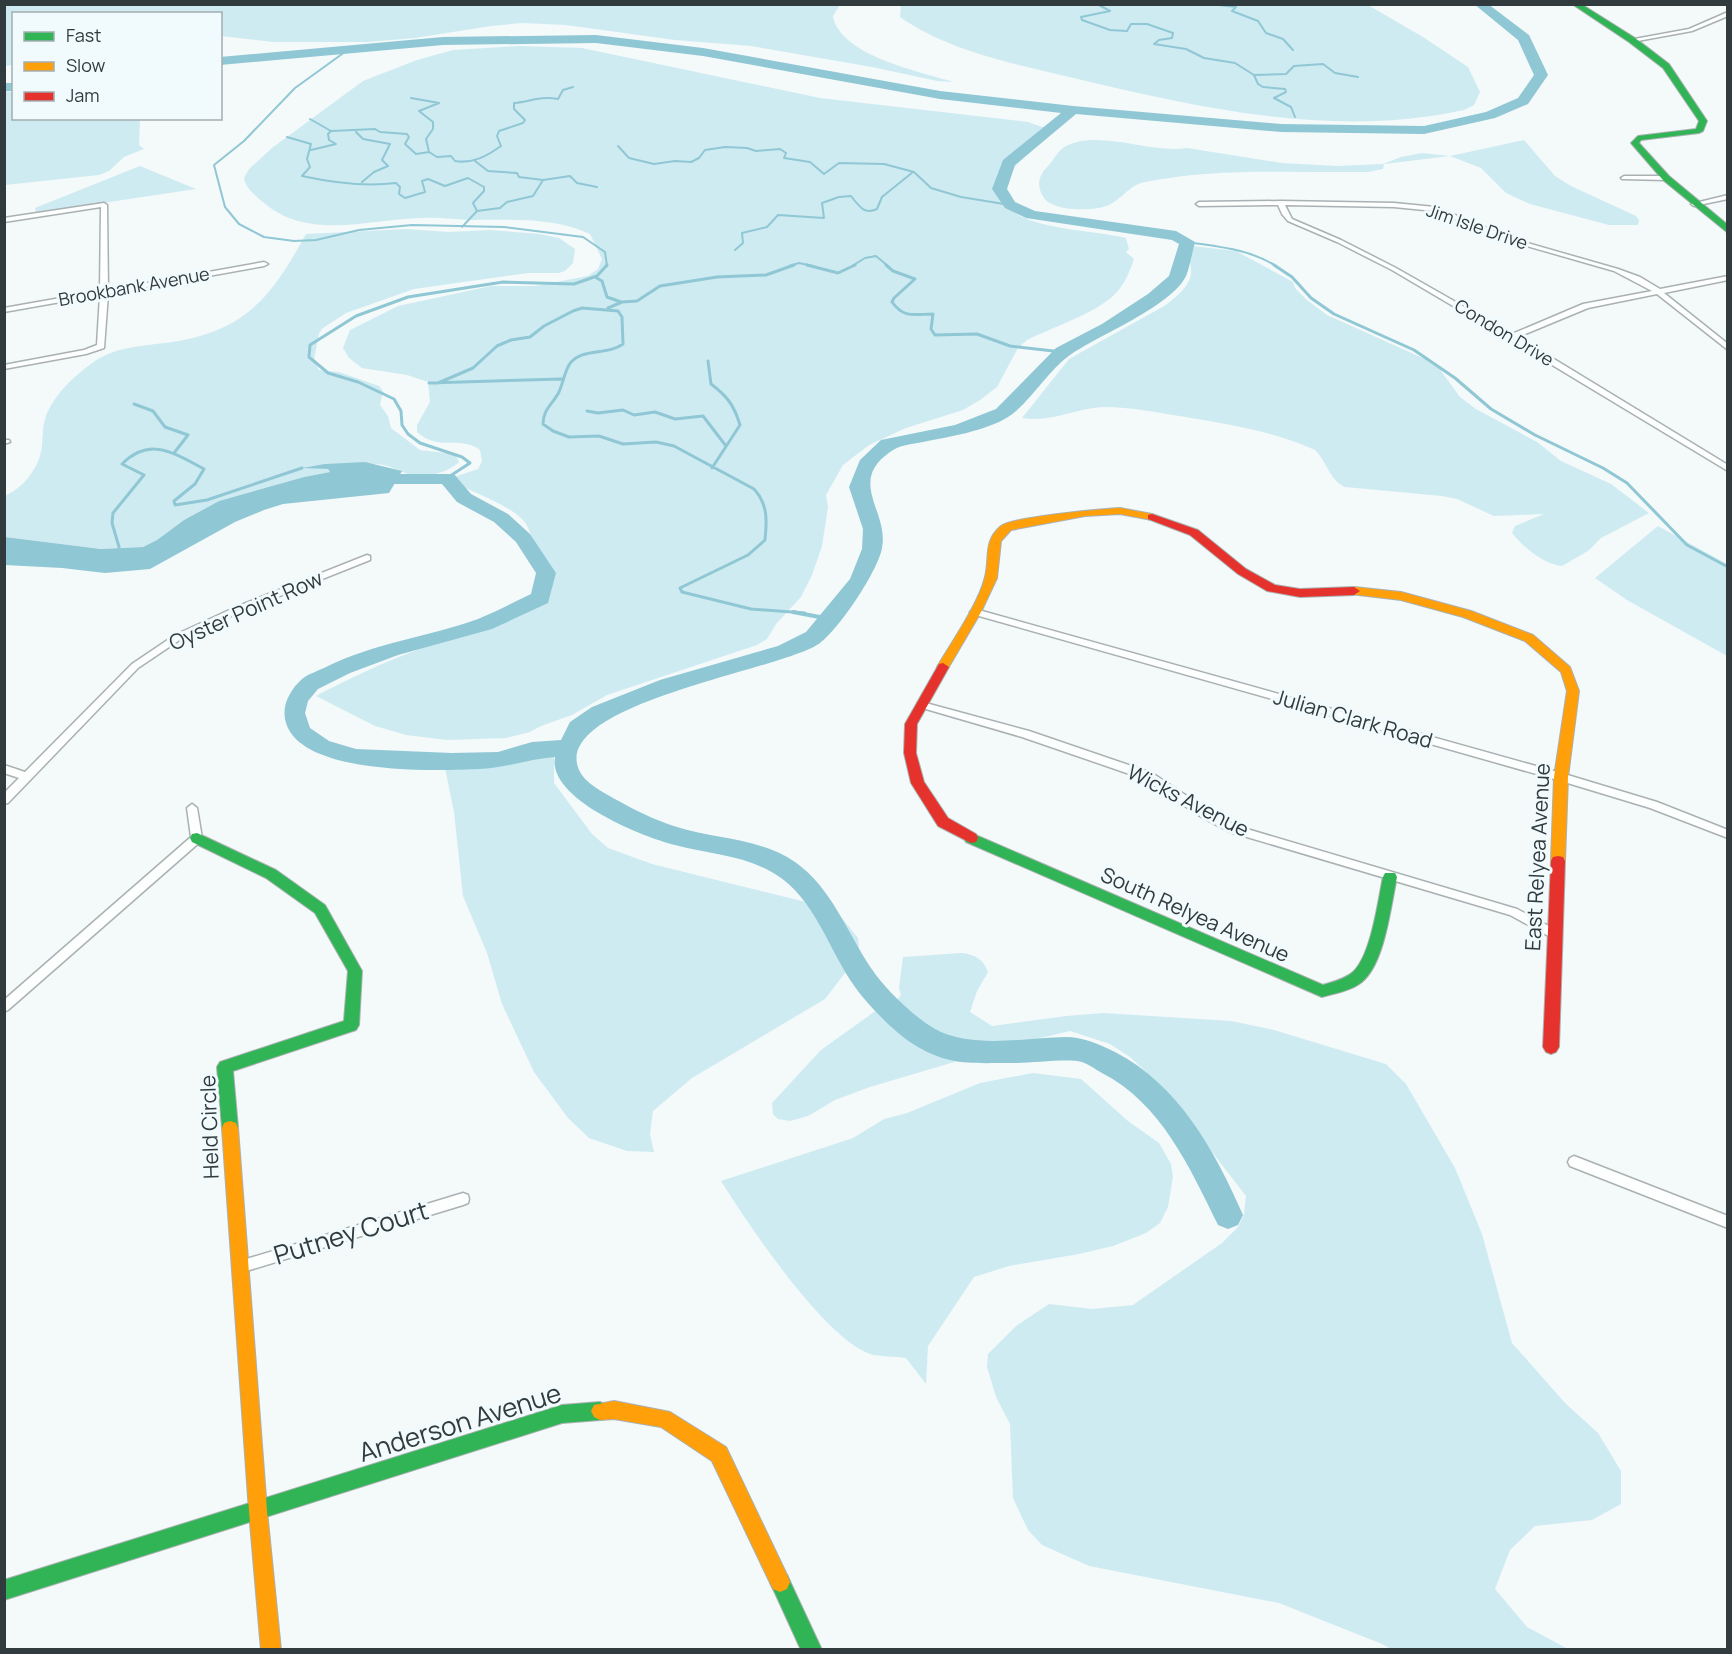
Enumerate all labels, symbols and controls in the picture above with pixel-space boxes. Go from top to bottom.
legend [12,12,222,120]
text: Fast [66,23,101,47]
text: Slow [66,53,106,77]
text: Jam [66,83,100,107]
street label: Jim Isle Drive [1424,198,1531,255]
street label: Brookbank Avenue [56,261,211,311]
street label: Condon Drive [1450,293,1559,371]
street label: Oyster Point Row [164,564,327,657]
street label: Julian Clark Road [1271,682,1436,754]
street label: Wicks Avenue [1123,757,1254,843]
street label: East Relyea Avenue [1518,762,1556,952]
street label: South Relyea Avenue [1097,860,1294,968]
street label: Held Circle [193,1075,225,1179]
street label: Putney Court [269,1191,432,1273]
street label: Anderson Avenue [354,1374,565,1470]

